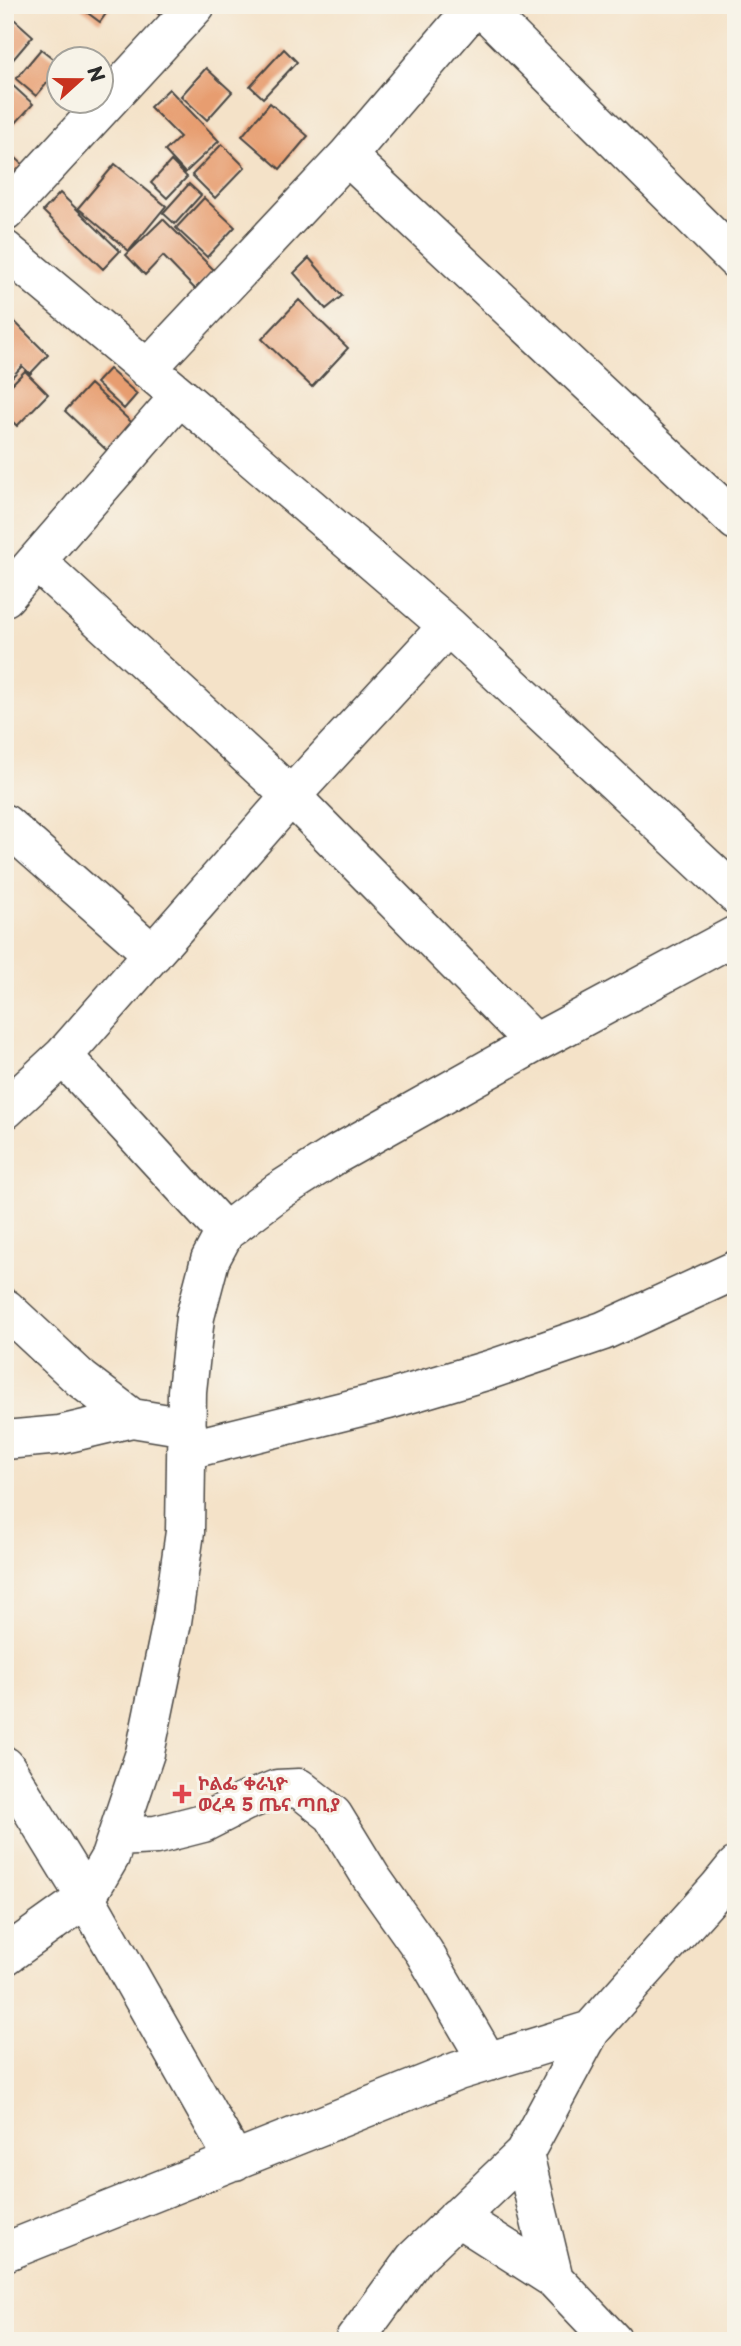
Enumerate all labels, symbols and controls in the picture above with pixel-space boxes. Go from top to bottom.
north arrow [46,46,116,116]
text: N [81,62,113,86]
place label: ኮልፌ ቀራኒዮ ወረዳ 5 ጤና ጣቢያ [198,1769,340,1817]
marker: ኮልፌ ቀራኒዮ ወረዳ 5 ጤና ጣቢያ [172,1784,192,1804]

